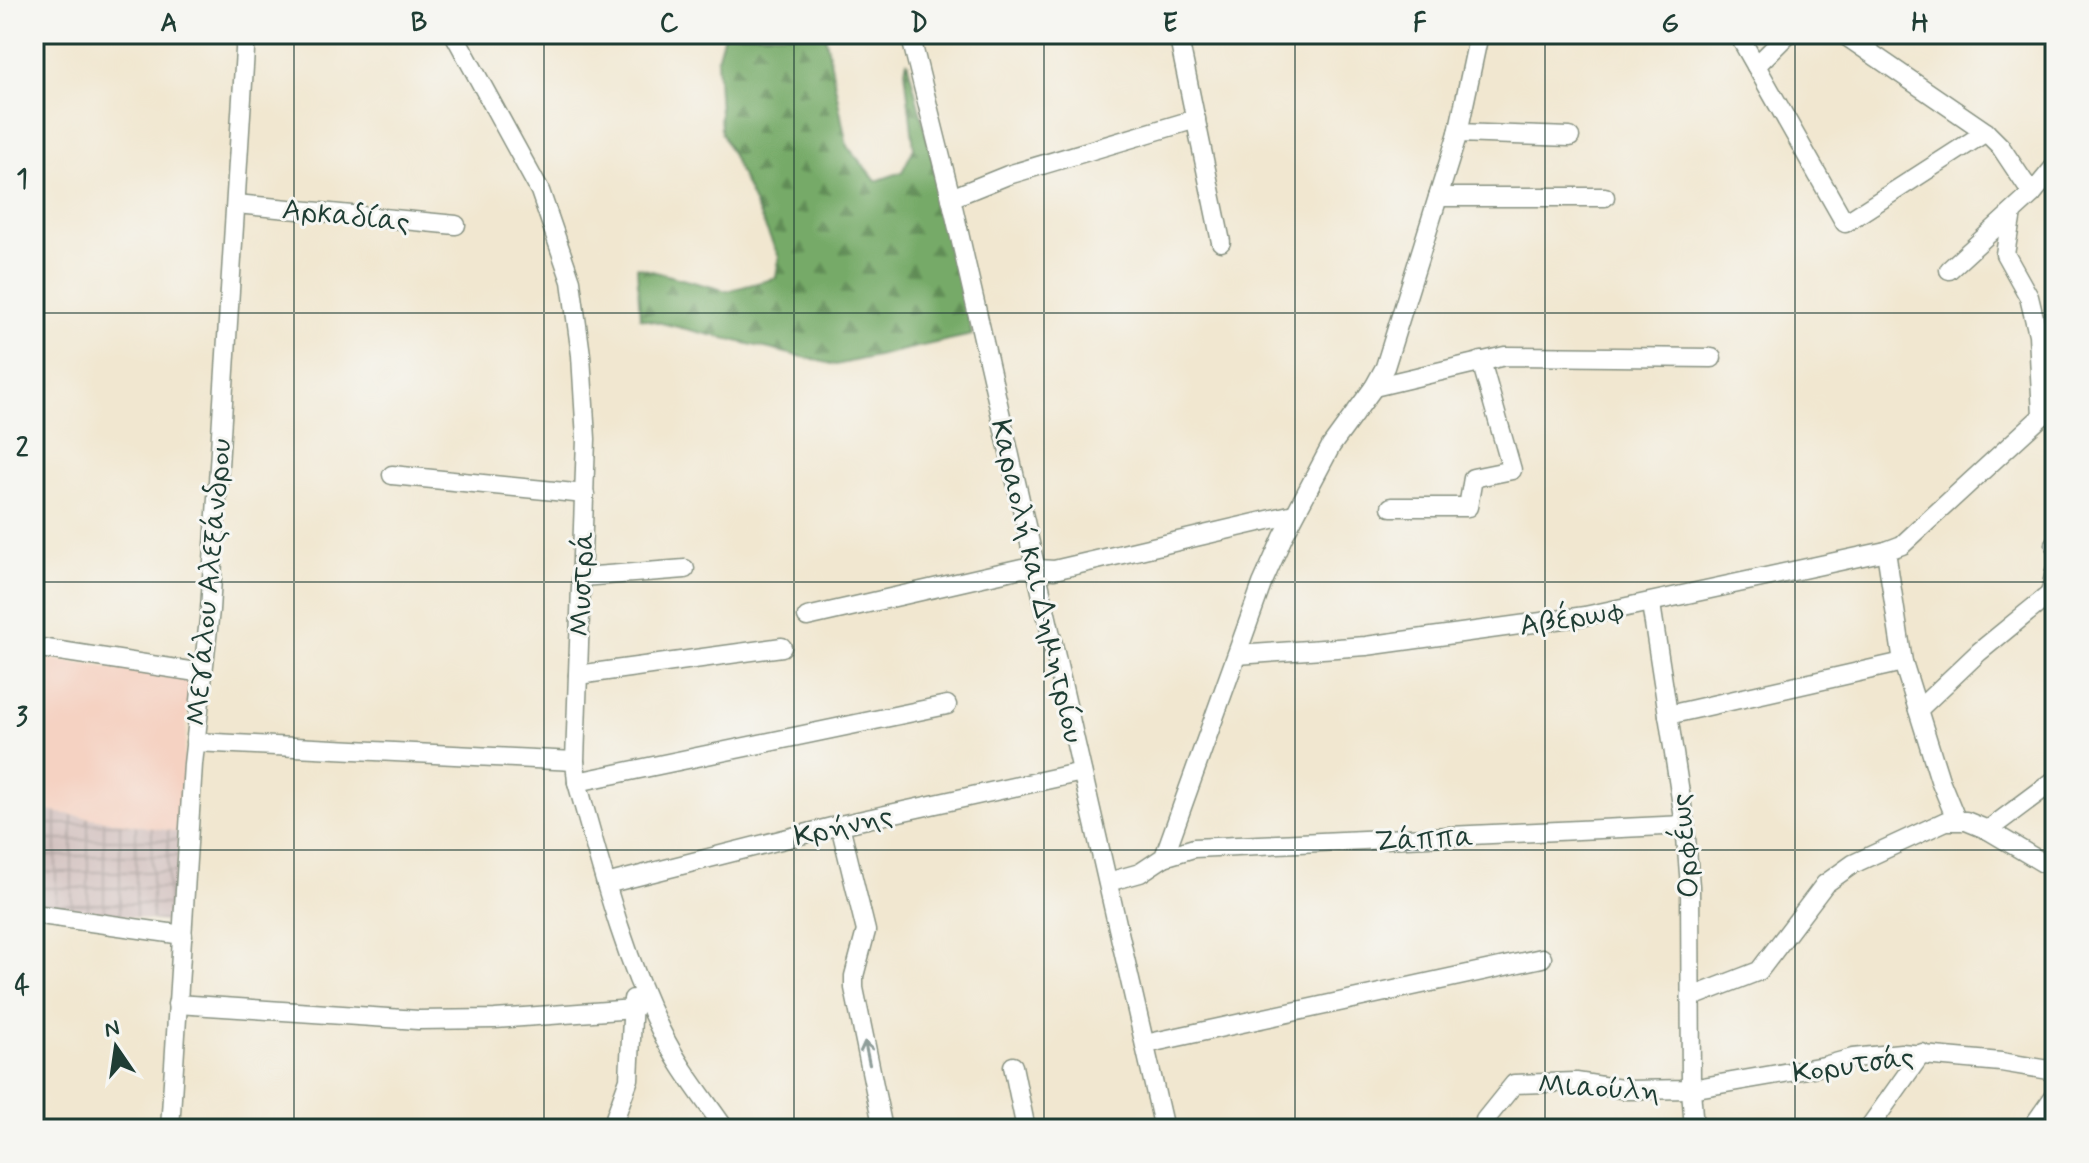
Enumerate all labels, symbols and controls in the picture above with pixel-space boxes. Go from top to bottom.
text: A [160,7,178,41]
text: B [411,7,427,41]
text: C [660,7,679,41]
text: D [910,7,928,41]
text: E [1162,7,1178,41]
text: F [1413,7,1427,41]
text: G [1661,7,1679,41]
text: H [1912,7,1929,41]
text: 1 [16,163,28,197]
street label: Αρκαδίας [280,190,412,243]
street label: Καραολή και Δημητρίου [980,416,1093,747]
text: 2 [16,432,29,466]
street label: Μεγάλου Αλεξάνδρου [177,437,241,728]
street label: Μυστρά [561,531,604,637]
street label: Αβέρωφ [1517,591,1628,646]
text: 3 [16,701,28,735]
street label: Ορφέως [1661,792,1710,900]
street label: Κρήνης [790,796,897,857]
street label: Ζάππα [1374,817,1475,862]
text: 4 [14,970,30,1004]
north arrow [76,1007,156,1087]
text: N [102,1014,122,1045]
street label: Κορυτσάς [1790,1038,1917,1093]
one-way arrow [859,1040,874,1066]
street label: Μιαούλη [1537,1066,1661,1111]

